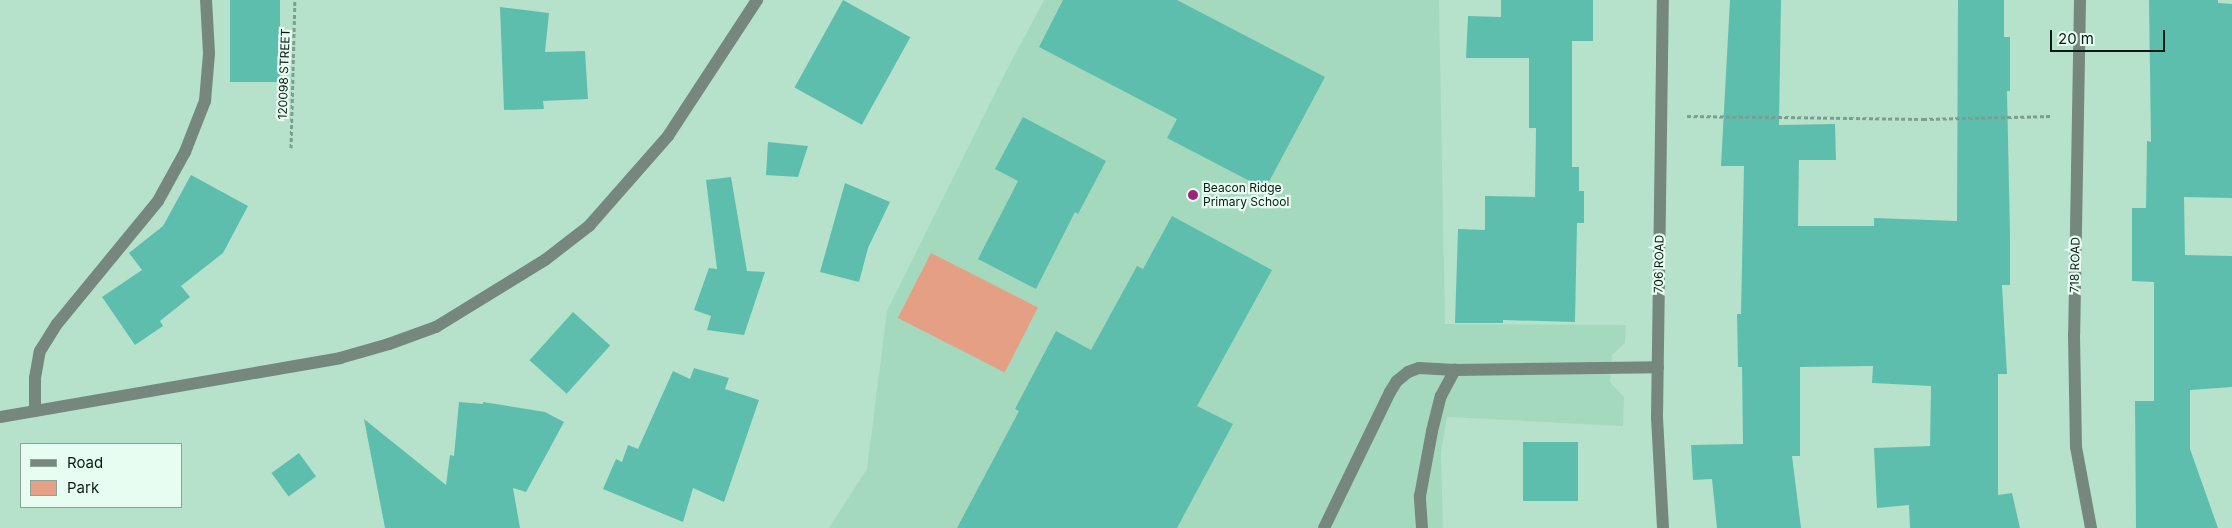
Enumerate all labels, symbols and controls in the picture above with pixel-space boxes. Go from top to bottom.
scale bar [2052,20,2167,52]
street label: 120098 STREET [275,28,293,120]
text: 20 m [2058,29,2094,48]
place label: Beacon Ridge Primary School [1203,181,1289,209]
marker: Beacon Ridge Primary School [1187,189,1199,201]
street label: 706 ROAD [1651,235,1667,293]
street label: 718 ROAD [2067,237,2083,293]
legend [20,443,182,508]
text: Road [67,453,103,472]
text: Park [67,478,99,497]

